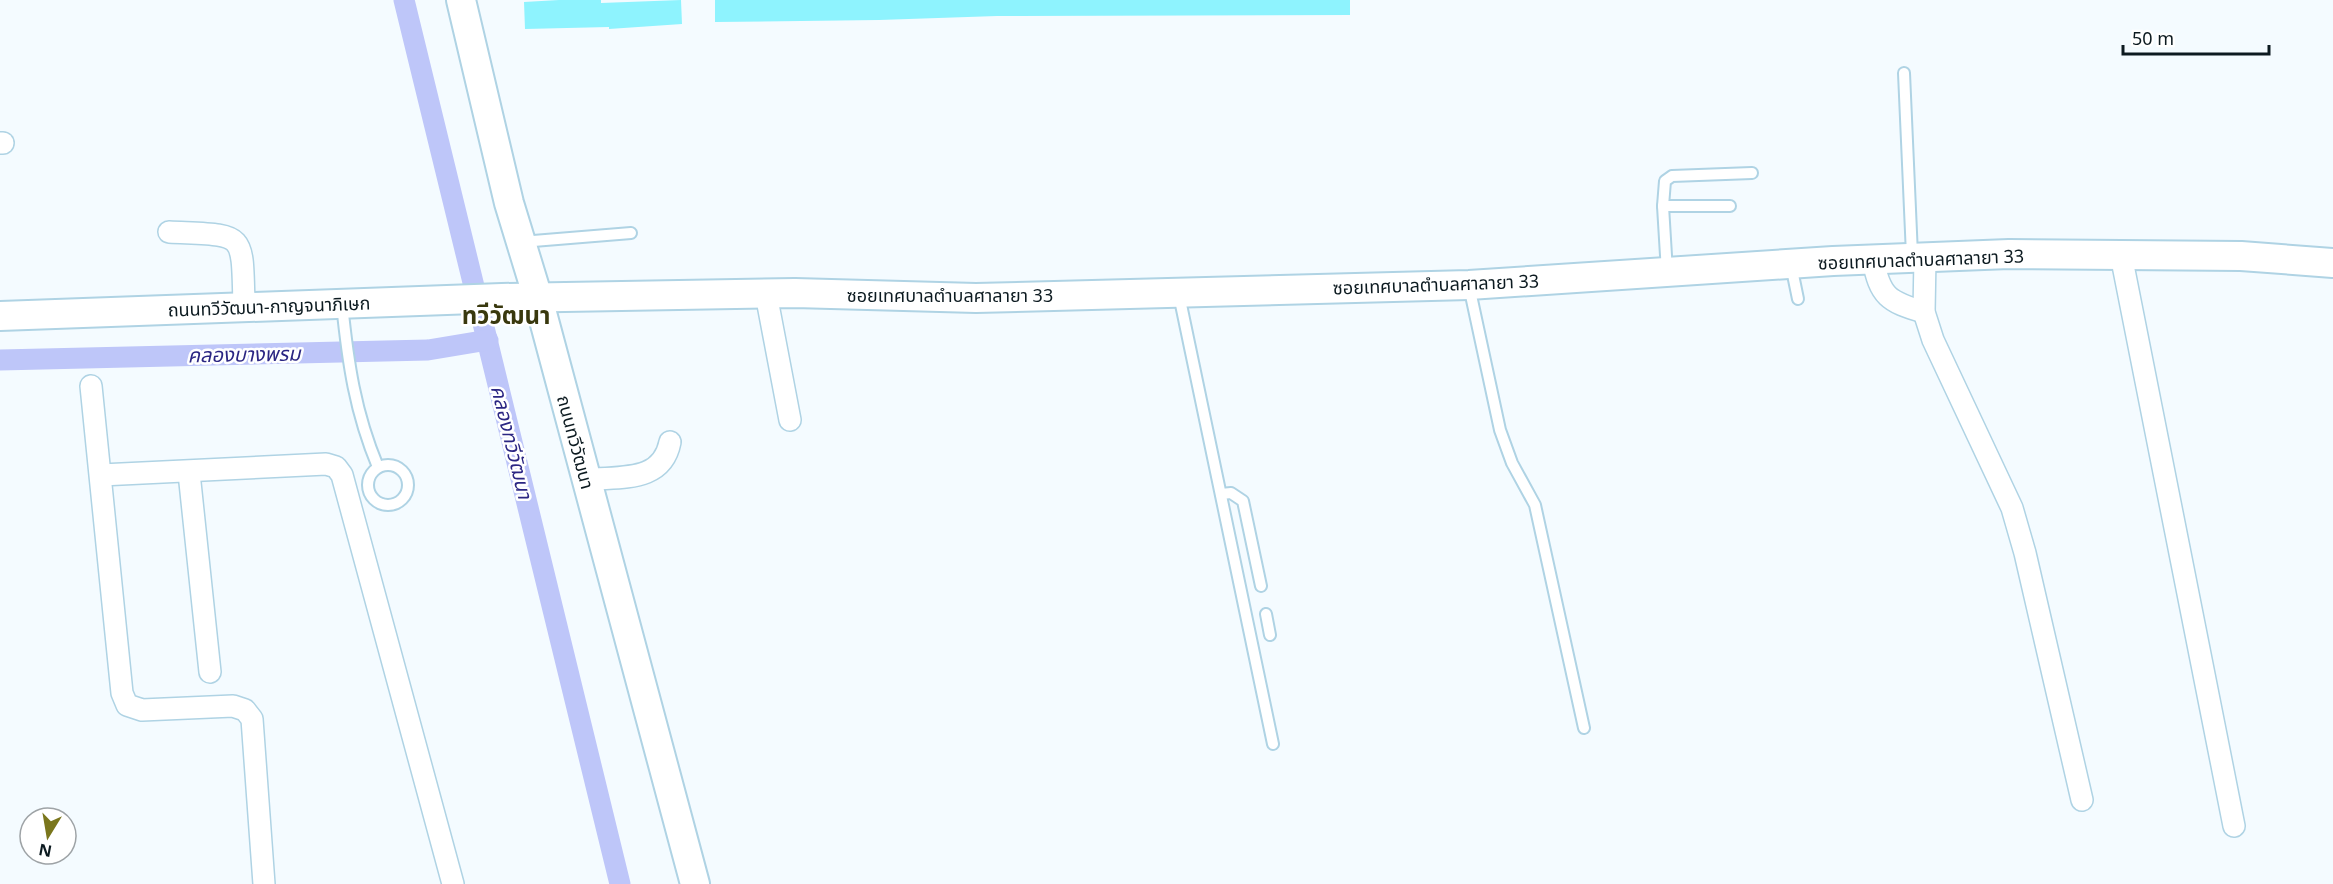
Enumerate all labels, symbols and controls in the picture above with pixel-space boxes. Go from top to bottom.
scale bar [2123,18,2268,56]
text: 50 m [2132,26,2174,50]
street label: ซอยเทศบาลตำบลศาลายา 33 [1817,243,2025,275]
street label: ซอยเทศบาลตำบลศาลายา 33 [1332,268,1540,300]
street label: ซอยเทศบาลตำบลศาลายา 33 [847,283,1053,307]
street label: ถนนทวีวัฒนา-กาญจนาภิเษก [167,290,371,322]
district label: ทวีวัฒนา [462,298,550,331]
water label: คลองบางพรม [187,339,302,368]
water label: คลองทวีวัฒนา [485,382,539,502]
street label: ถนนทวีวัฒนา [552,392,600,492]
north arrow [18,806,78,866]
text: N [37,839,54,863]

